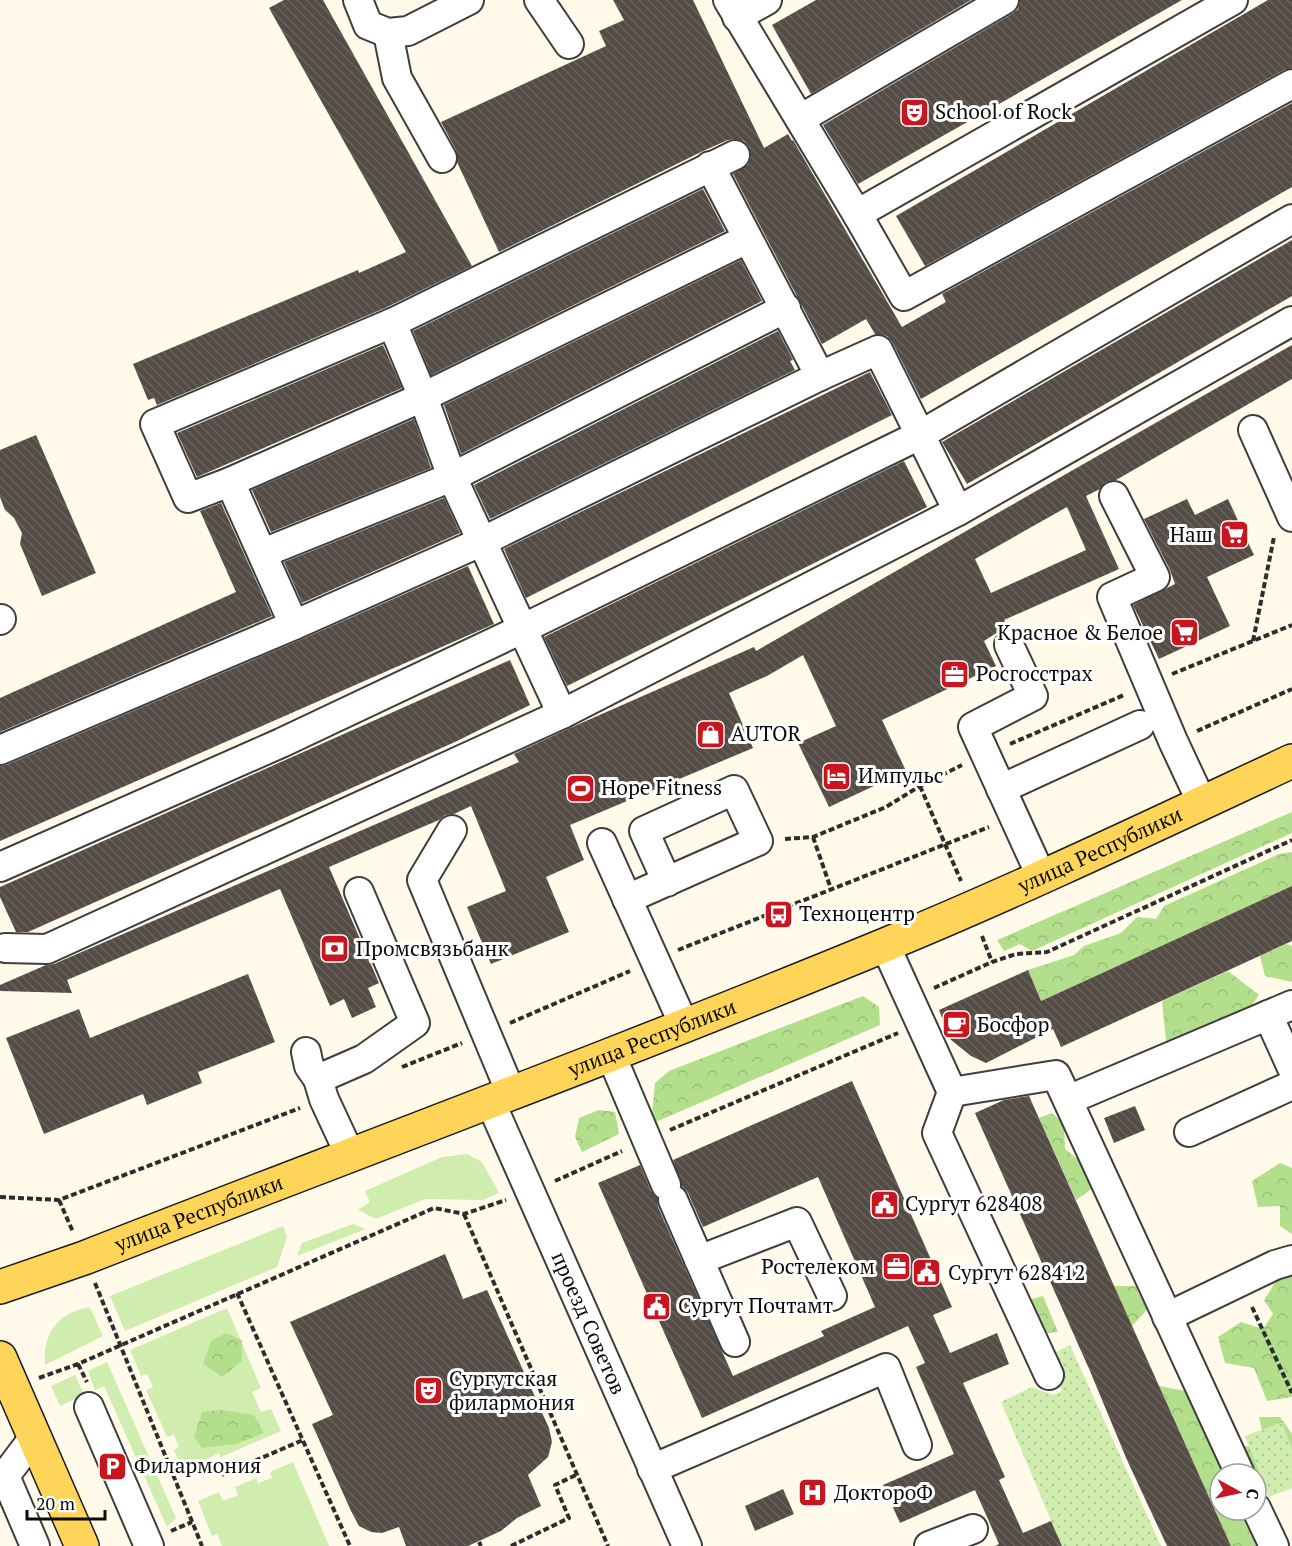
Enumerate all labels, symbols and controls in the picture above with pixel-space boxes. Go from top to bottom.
theatre icon: School of Rock [898,96,930,128]
place label: School of Rock [935,97,1072,125]
supermarket icon: Наш [1218,519,1250,551]
place label: Наш [1170,520,1213,548]
supermarket icon: Красное & Белое [1168,617,1200,649]
place label: Красное & Белое [997,618,1163,646]
office icon: Росгосстрах [939,658,971,690]
place label: Росгосстрах [976,659,1093,687]
shop icon: AUTOR [694,718,726,750]
place label: AUTOR [731,719,801,747]
hotel icon: Импульс [821,760,853,792]
place label: Импульс [858,761,944,789]
sports icon: Hope Fitness [564,772,596,804]
place label: Hope Fitness [601,773,722,801]
street label: улица Республики [1012,799,1187,899]
bus stop icon: Техноцентр [762,898,794,930]
place label: Техноцентр [799,899,915,927]
bank icon: Промсвязьбанк [319,933,351,965]
place label: Промсвязьбанк [356,934,509,962]
street label: улица Республики [563,992,740,1083]
cafe icon: Босфор [940,1009,972,1041]
place label: Босфор [977,1010,1049,1038]
street label: улица Республики [109,1168,287,1258]
public building icon: Сургут 628408 [868,1188,900,1220]
place label: Сургут 628408 [905,1189,1042,1217]
street label: проезд Советов [545,1247,633,1399]
office icon: Ростелеком [880,1251,912,1283]
place label: Ростелеком [761,1252,875,1280]
public building icon: Сургут 628412 [911,1257,943,1289]
place label: Сургут 628412 [948,1258,1085,1286]
public building icon: Сургут Почтамт [641,1290,673,1322]
place label: Сургут Почтамт [678,1291,833,1319]
place label: Сургутская филармония [449,1364,575,1416]
theatre icon: Сургутская филармония [412,1375,444,1407]
parking icon: Филармония [97,1450,129,1482]
place label: Филармония [134,1451,261,1479]
north arrow [1208,1462,1268,1522]
hospital icon: ДоктороФ [797,1477,829,1509]
place label: ДоктороФ [834,1478,933,1506]
scale bar [27,1483,105,1521]
text: С [1241,1487,1264,1501]
text: 20 m [36,1491,76,1515]

